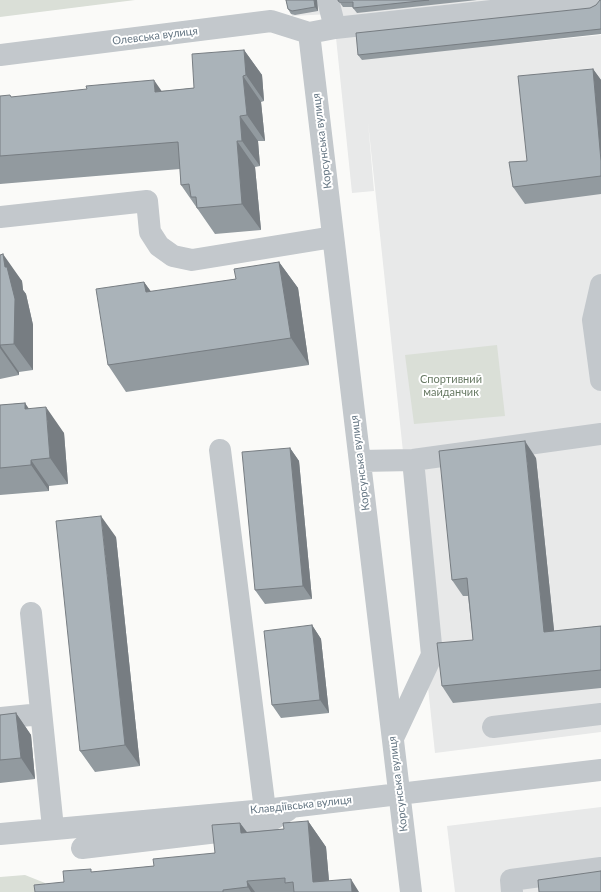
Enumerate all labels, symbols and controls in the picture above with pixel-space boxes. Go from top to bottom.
street label: Олевська вулиця [112,24,198,48]
street label: Корсунська вулиця [310,92,334,190]
park label: Спортивний майданчик [420,372,482,398]
street label: Корсунська вулиця [348,414,372,512]
street label: Корсунська вулиця [386,735,410,833]
street label: Клавдіївська вулиця [250,793,352,817]

